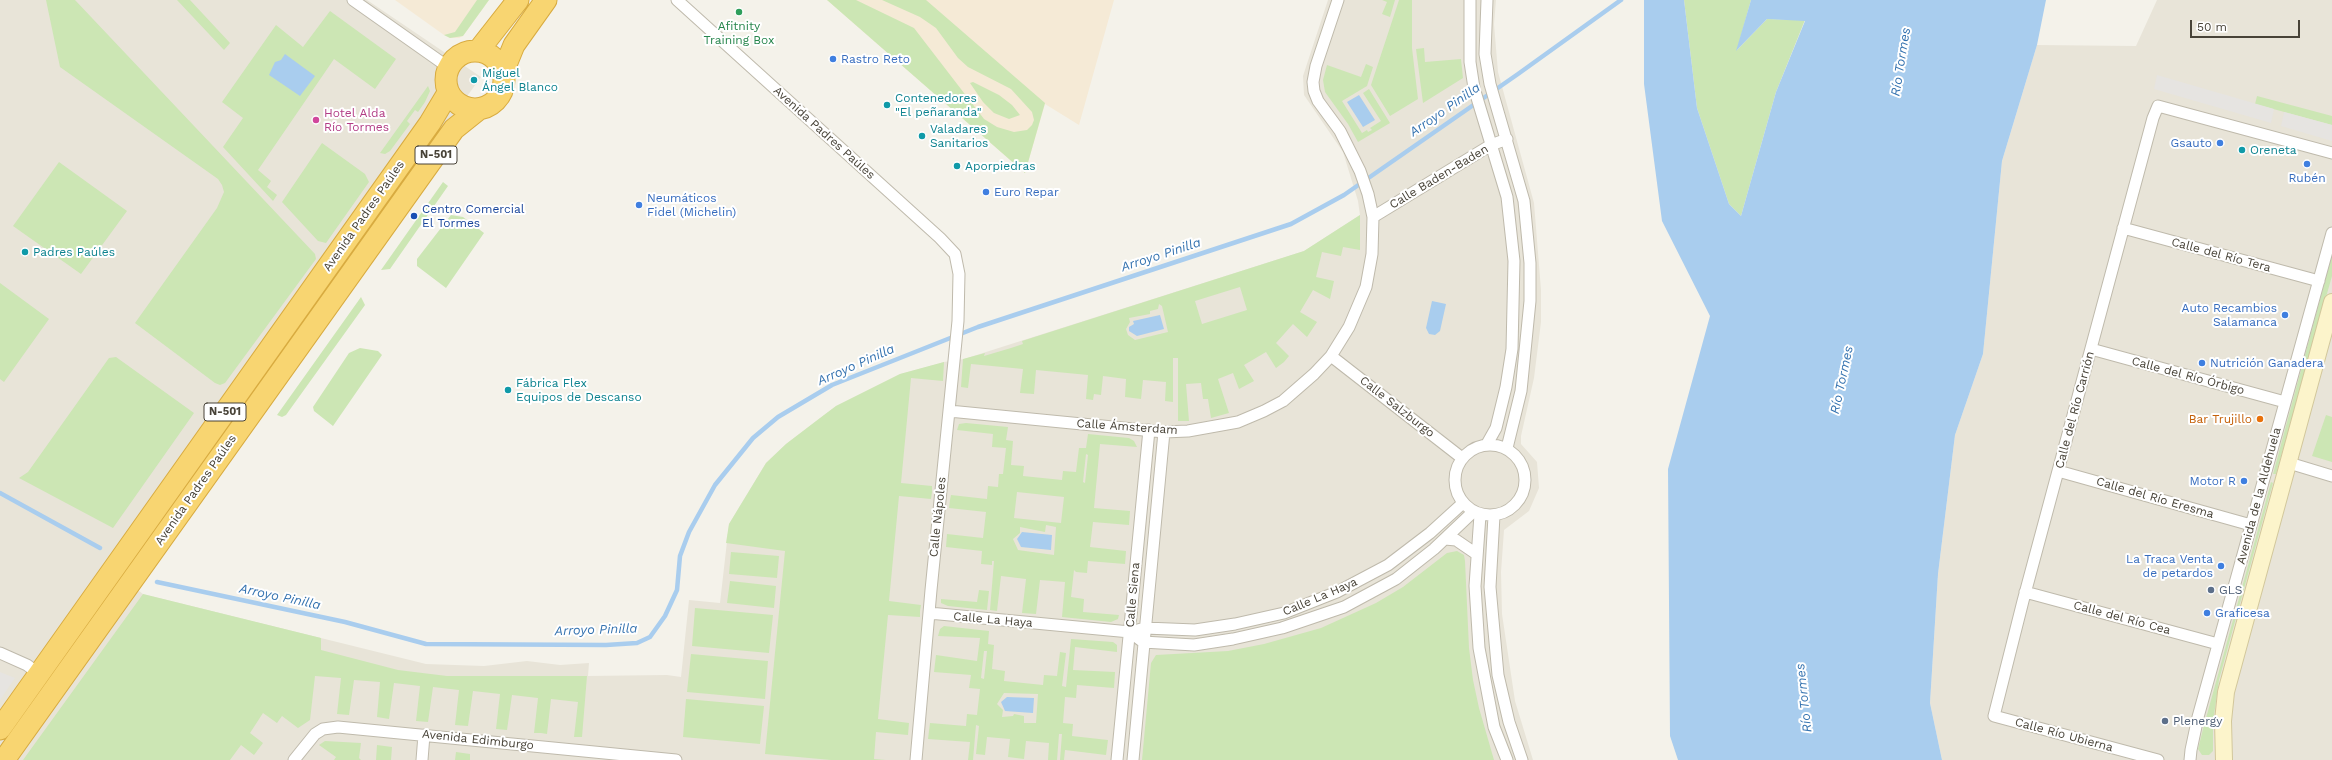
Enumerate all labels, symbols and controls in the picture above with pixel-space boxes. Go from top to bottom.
marker: Afitnity Training Box [734,7,744,17]
scale bar [2192,12,2302,38]
place label: Afitnity Training Box [704,19,774,47]
text: 50 m [2197,20,2227,34]
water label: Río Tormes [1888,27,1914,97]
place label: Rastro Reto [841,52,910,66]
marker: Rastro Reto [828,54,838,64]
place label: Miguel Ángel Blanco [482,66,558,94]
marker: Miguel Ángel Blanco [469,75,479,85]
water label: Arroyo Pinilla [1407,80,1483,140]
street label: Avenida Padres Paúles [770,84,878,182]
place label: Contenedores "El peñaranda" [895,91,981,119]
marker: Contenedores "El peñaranda" [882,100,892,110]
place label: Hotel Alda Río Tormes [324,106,389,134]
marker: Hotel Alda Río Tormes [311,115,321,125]
place label: Valadares Sanitarios [930,122,988,150]
marker: Valadares Sanitarios [917,131,927,141]
place label: Gsauto [2171,136,2212,150]
marker: Gsauto [2215,138,2225,148]
street label: Calle Baden-Baden [1387,142,1491,212]
place label: Oreneta [2250,143,2297,157]
marker: Oreneta [2237,145,2247,155]
road number: N-501 [415,146,457,164]
street label: Avenida Padres Paúles [320,158,408,274]
place label: Aporpiedras [965,159,1036,173]
marker: Rubén [2302,159,2312,169]
marker: Aporpiedras [952,161,962,171]
place label: Rubén [2288,171,2326,185]
place label: Euro Repar [994,185,1059,199]
marker: Euro Repar [981,187,991,197]
place label: Neumáticos Fidel (Michelin) [647,191,736,219]
marker: Neumáticos Fidel (Michelin) [634,200,644,210]
place label: Centro Comercial El Tormes [422,202,524,230]
marker: Centro Comercial El Tormes [409,211,419,221]
water label: Arroyo Pinilla [1119,235,1203,275]
street label: Calle del Río Tera [2170,235,2272,275]
place label: Padres Paúles [33,245,115,259]
marker: Padres Paúles [20,247,30,257]
place label: Auto Recambios Salamanca [2182,301,2277,329]
marker: Auto Recambios Salamanca [2280,310,2290,320]
water label: Arroyo Pinilla [815,341,897,389]
water label: Río Tormes [1827,345,1857,415]
street label: Calle del Río Carrión [2052,350,2098,470]
street label: Calle del Río Órbigo [2130,354,2246,398]
place label: Nutrición Ganadera [2210,356,2324,370]
marker: Nutrición Ganadera [2197,358,2207,368]
street label: Calle Salzburgo [1357,373,1437,441]
place label: Fábrica Flex Equipos de Descanso [516,376,642,404]
marker: Fábrica Flex Equipos de Descanso [503,385,513,395]
road number: N-501 [204,403,246,421]
place label: Bar Trujillo [2189,412,2252,426]
marker: Bar Trujillo [2255,414,2265,424]
street label: Calle Ámsterdam [1076,416,1178,438]
street label: Avenida de la Aldehuela [2234,426,2284,566]
street label: Avenida Padres Paúles [152,432,240,548]
street label: Calle del Río Eresma [2094,474,2216,522]
place label: Motor R [2190,474,2236,488]
street label: Calle Nápoles [927,476,949,558]
marker: Motor R [2239,476,2249,486]
place label: La Traca Venta de petardos [2126,552,2213,580]
marker: La Traca Venta de petardos [2216,561,2226,571]
street label: Calle Siena [1123,562,1143,628]
street label: Calle La Haya [1281,575,1359,619]
water label: Arroyo Pinilla [238,581,322,613]
place label: GLS [2219,583,2243,597]
marker: GLS [2206,585,2216,595]
street label: Calle del Río Cea [2072,598,2172,638]
place label: Graficesa [2215,606,2270,620]
marker: Graficesa [2202,608,2212,618]
street label: Calle La Haya [953,609,1033,631]
water label: Arroyo Pinilla [554,621,638,639]
water label: Río Tormes [1793,663,1815,733]
place label: Plenergy [2173,714,2222,728]
street label: Calle Río Ubierna [2013,715,2115,755]
marker: Plenergy [2160,716,2170,726]
street label: Avenida Edimburgo [421,727,535,753]

